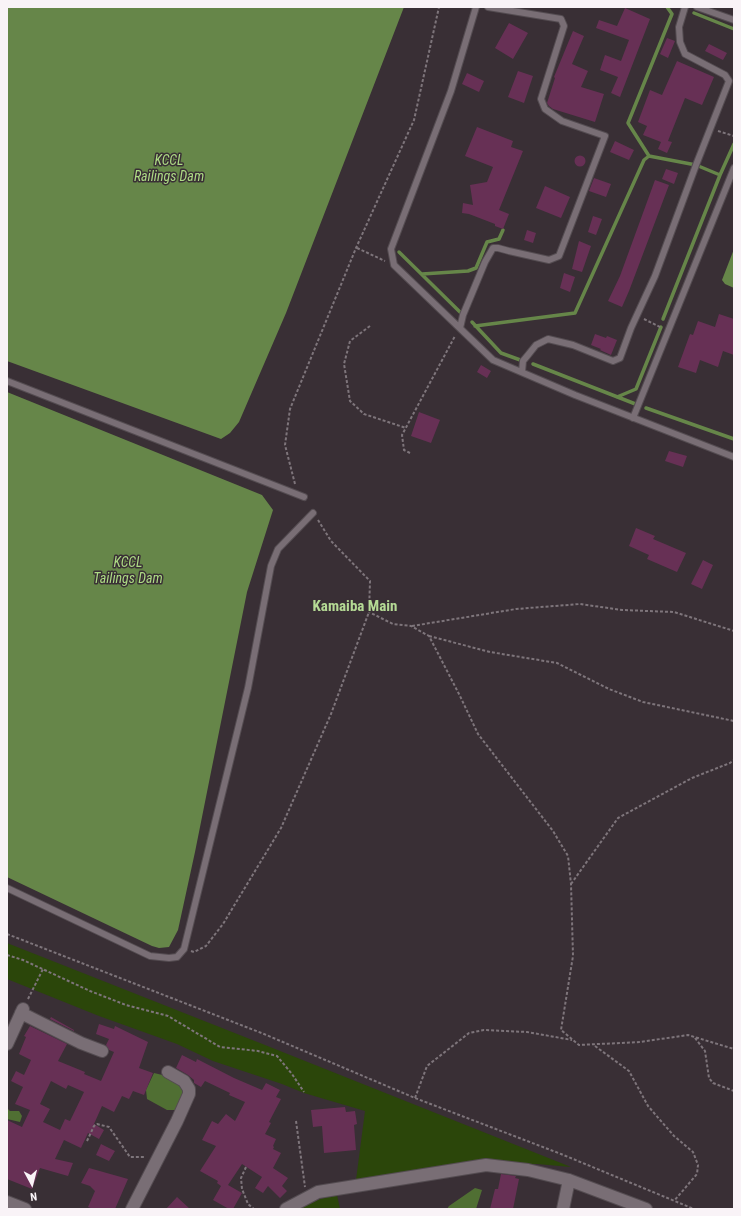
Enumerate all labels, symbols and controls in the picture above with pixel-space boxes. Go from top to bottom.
water label: KCCL Railings Dam [134,153,204,186]
water label: KCCL Tailings Dam [93,555,163,588]
district label: Kamaiba Main [313,598,397,616]
north arrow [12,1164,52,1204]
text: N [29,1190,38,1203]

